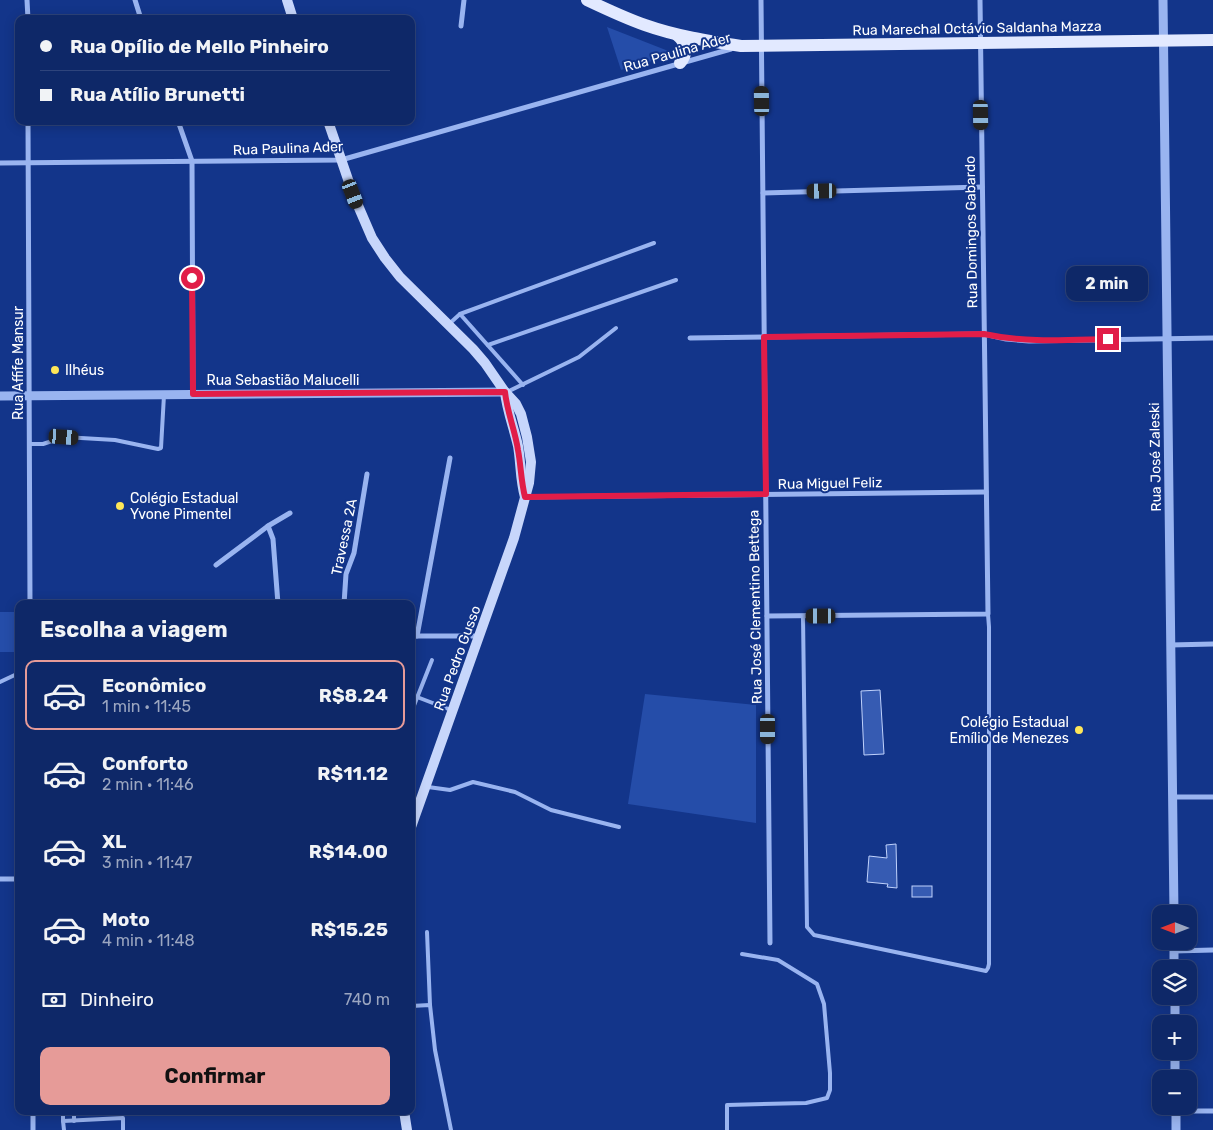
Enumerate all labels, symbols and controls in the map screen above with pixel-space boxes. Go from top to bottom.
street label: Rua Marechal Octávio Saldanha Mazza [852,18,1102,39]
street label: Rua Paulina Ader [622,29,733,76]
text: Rua Opílio de Mello Pinheiro [70,35,329,58]
text: Rua Atílio Brunetti [70,83,245,106]
car [754,86,769,116]
car [973,100,988,130]
street label: Rua Paulina Ader [232,138,344,159]
street label: Rua Domingos Gabardo [962,156,981,308]
car [340,177,365,211]
car [806,183,837,199]
callout: 2 min [1067,266,1149,302]
route start [181,267,203,289]
text: 2 min [1085,274,1129,293]
street label: Rua Affife Mansur [10,305,27,420]
route end [1097,328,1119,350]
place label: Ilhéus [65,362,104,379]
marker: Ilhéus [49,364,61,376]
street label: Rua Sebastião Malucelli [207,372,359,389]
street label: Rua José Zaleski [1146,402,1165,512]
car [48,428,79,446]
street label: Rua Miguel Feliz [778,474,882,493]
place label: Colégio Estadual Yvone Pimentel [130,490,239,523]
street label: Travessa 2A [328,497,361,577]
marker: Colégio Estadual Yvone Pimentel [114,500,126,512]
street label: Rua José Clementino Bettega [745,510,766,704]
street label: Rua Pedro Gusso [431,603,484,713]
car [806,609,836,624]
text: Escolha a viagem [40,616,228,643]
icon: car [42,673,87,718]
text: Econômico [102,674,206,697]
text: R$8.24 [319,684,388,707]
text: 1 min · 11:45 [102,697,191,716]
car [760,714,775,744]
place label: Colégio Estadual Emílio de Menezes [949,714,1069,747]
marker: Colégio Estadual Emílio de Menezes [1073,724,1085,736]
icon: car [42,751,87,796]
text: Conforto [102,752,188,775]
text: R$11.12 [317,762,388,785]
text: 2 min · 11:46 [102,775,194,794]
icon: car [42,829,87,874]
text: XL [102,830,126,853]
text: R$14.00 [309,840,388,863]
text: 3 min · 11:47 [102,853,192,872]
north arrow [1152,905,1198,950]
map controls [1152,905,1197,1115]
icon: car [42,907,87,952]
text: Moto [102,908,150,931]
text: R$15.25 [311,918,388,941]
text: 4 min · 11:48 [102,931,195,950]
button: layers [1152,960,1197,1005]
icon: cash [40,986,68,1014]
text: Dinheiro [80,988,154,1011]
text: 740 m [344,990,390,1009]
button: + [1152,1015,1197,1060]
button: Confirmar [40,1047,390,1105]
button: − [1152,1070,1197,1115]

